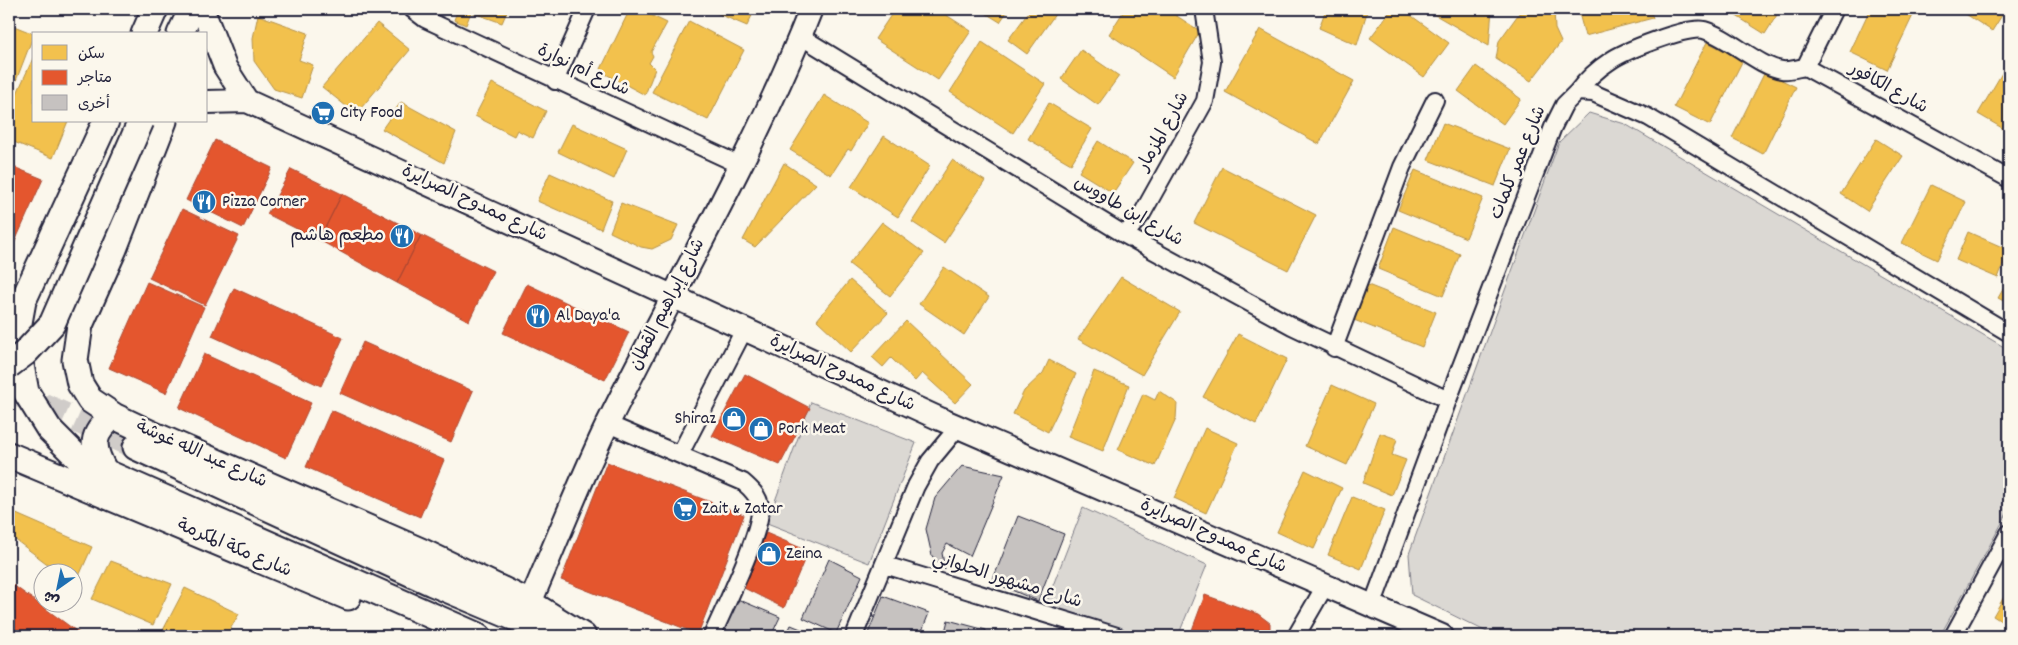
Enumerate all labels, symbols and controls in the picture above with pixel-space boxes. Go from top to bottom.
legend [32,32,208,122]
street label: شارع أم نوارة [533,39,633,103]
text: سكن [78,44,105,66]
street label: شارع الكافور [1842,56,1932,121]
text: متاجر [76,68,112,90]
street label: شارع المزمار [1131,88,1196,178]
text: أخرى [78,94,110,116]
supermarket icon: City Food [310,100,336,126]
place label: City Food [340,101,403,126]
street label: شارع عمر كلمات [1485,102,1553,224]
street label: شارع ممدوح الصرايرة [397,159,551,249]
street label: شارع ابن طاووس [1069,171,1187,253]
restaurant icon: Pizza Corner [191,189,217,215]
place label: Pizza Corner [222,190,307,215]
restaurant icon: مطعم هاشم [389,223,415,249]
place label: مطعم هاشم [290,224,384,249]
street label: شارع إبراهيم القطان [624,235,712,375]
restaurant icon: Al Daya'a [525,303,551,329]
place label: Al Daya'a [556,304,620,329]
street label: شارع ممدوح الصرايرة [765,329,919,419]
shop icon: Shiraz [721,406,747,432]
place label: Shiraz [675,407,716,432]
street label: شارع عبد الله غوشة [131,415,271,495]
shop icon: Pork Meat [748,416,774,442]
place label: Pork Meat [778,417,846,442]
street label: شارع ممدوح الصرايرة [1136,493,1290,581]
supermarket icon: Zait & Zatar [672,496,698,522]
place label: Zait & Zatar [702,497,783,522]
street label: شارع مكة المكرمة [173,514,295,584]
shop icon: Zeina [756,541,782,567]
place label: Zeina [786,542,822,567]
street label: شارع مشهور الحلواني [929,546,1085,617]
north arrow [32,562,82,612]
text: ش [40,585,64,610]

